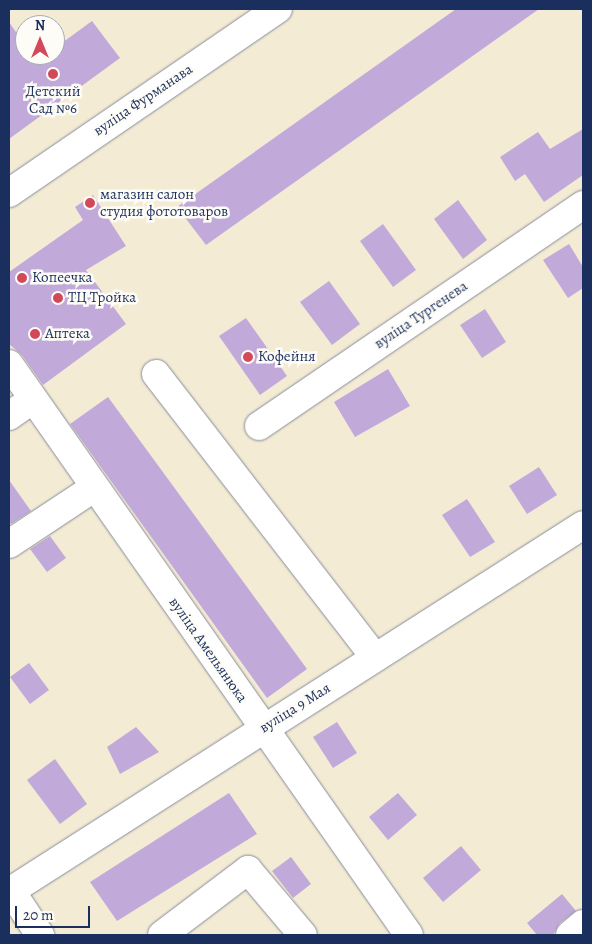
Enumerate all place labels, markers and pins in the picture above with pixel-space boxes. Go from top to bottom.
marker: Детский Сад №6 [47,68,59,80]
place label: Детский Сад №6 [26,82,80,117]
place label: магазин салон студия фототоваров [100,185,228,220]
marker: магазин салон студия фототоваров [84,197,96,209]
place label: Копеечка [32,269,92,287]
marker: Копеечка [16,272,28,284]
place label: ТЦ Тройка [68,289,136,307]
marker: ТЦ Тройка [52,292,64,304]
place label: Аптека [45,325,90,343]
marker: Аптека [29,328,41,340]
place label: Кофейня [258,348,315,366]
marker: Кофейня [242,351,254,363]

